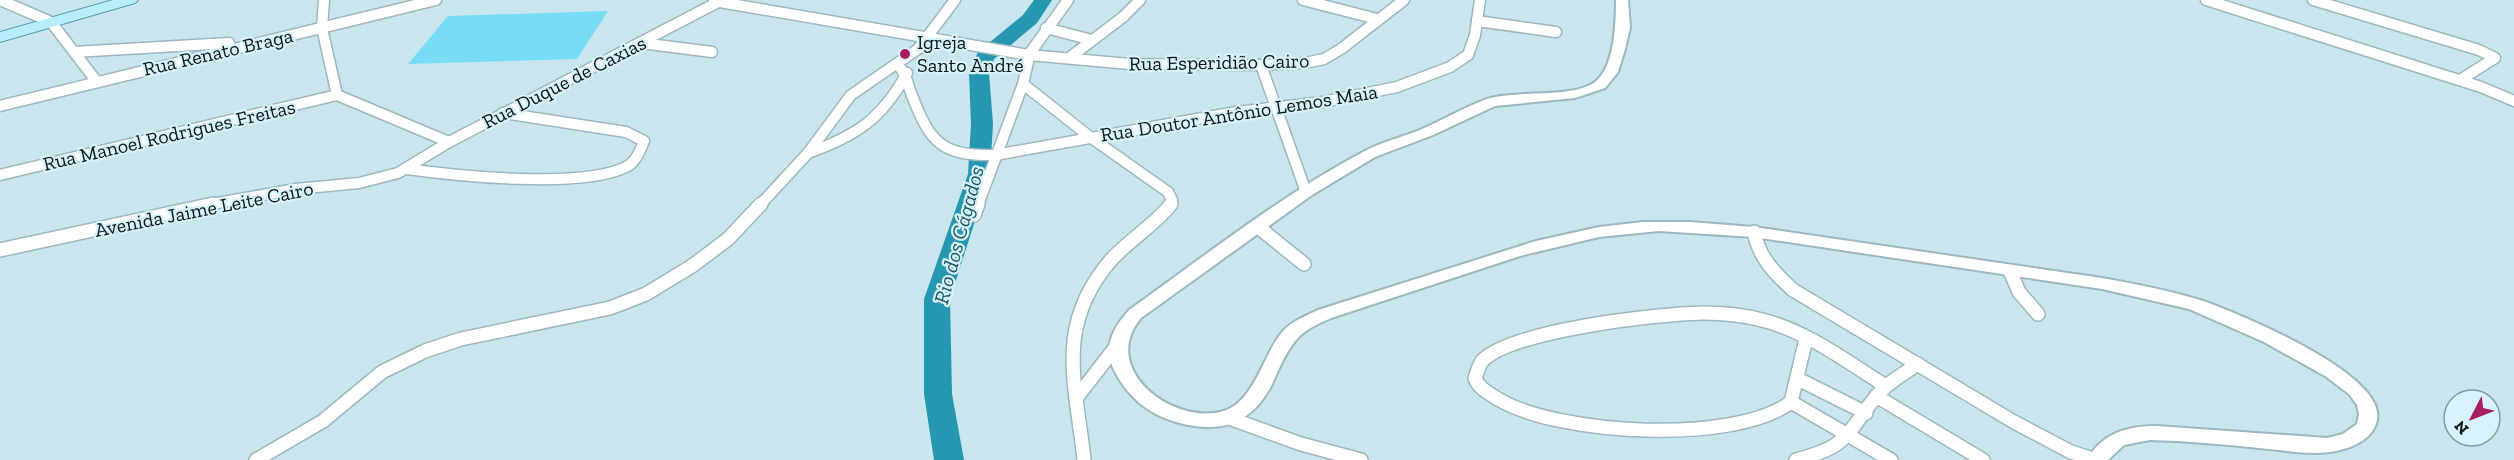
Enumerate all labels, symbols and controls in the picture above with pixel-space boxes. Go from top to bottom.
street label: Rua Renato Braga [141,23,296,81]
street label: Rua Duque de Caxias [478,30,650,134]
place label: Igreja Santo André [917,30,1024,77]
marker: Igreja Santo André [898,47,912,61]
street label: Rua Esperidião Cairo [1129,48,1309,76]
street label: Rua Doutor Antônio Lemos Maia [1099,79,1380,147]
street label: Rua Manoel Rodrigues Freitas [40,94,298,176]
water label: Rio dos Cágados [928,163,989,306]
street label: Avenida Jaime Leite Cairo [93,176,315,242]
north arrow [2442,388,2502,448]
text: N [2450,417,2472,439]

